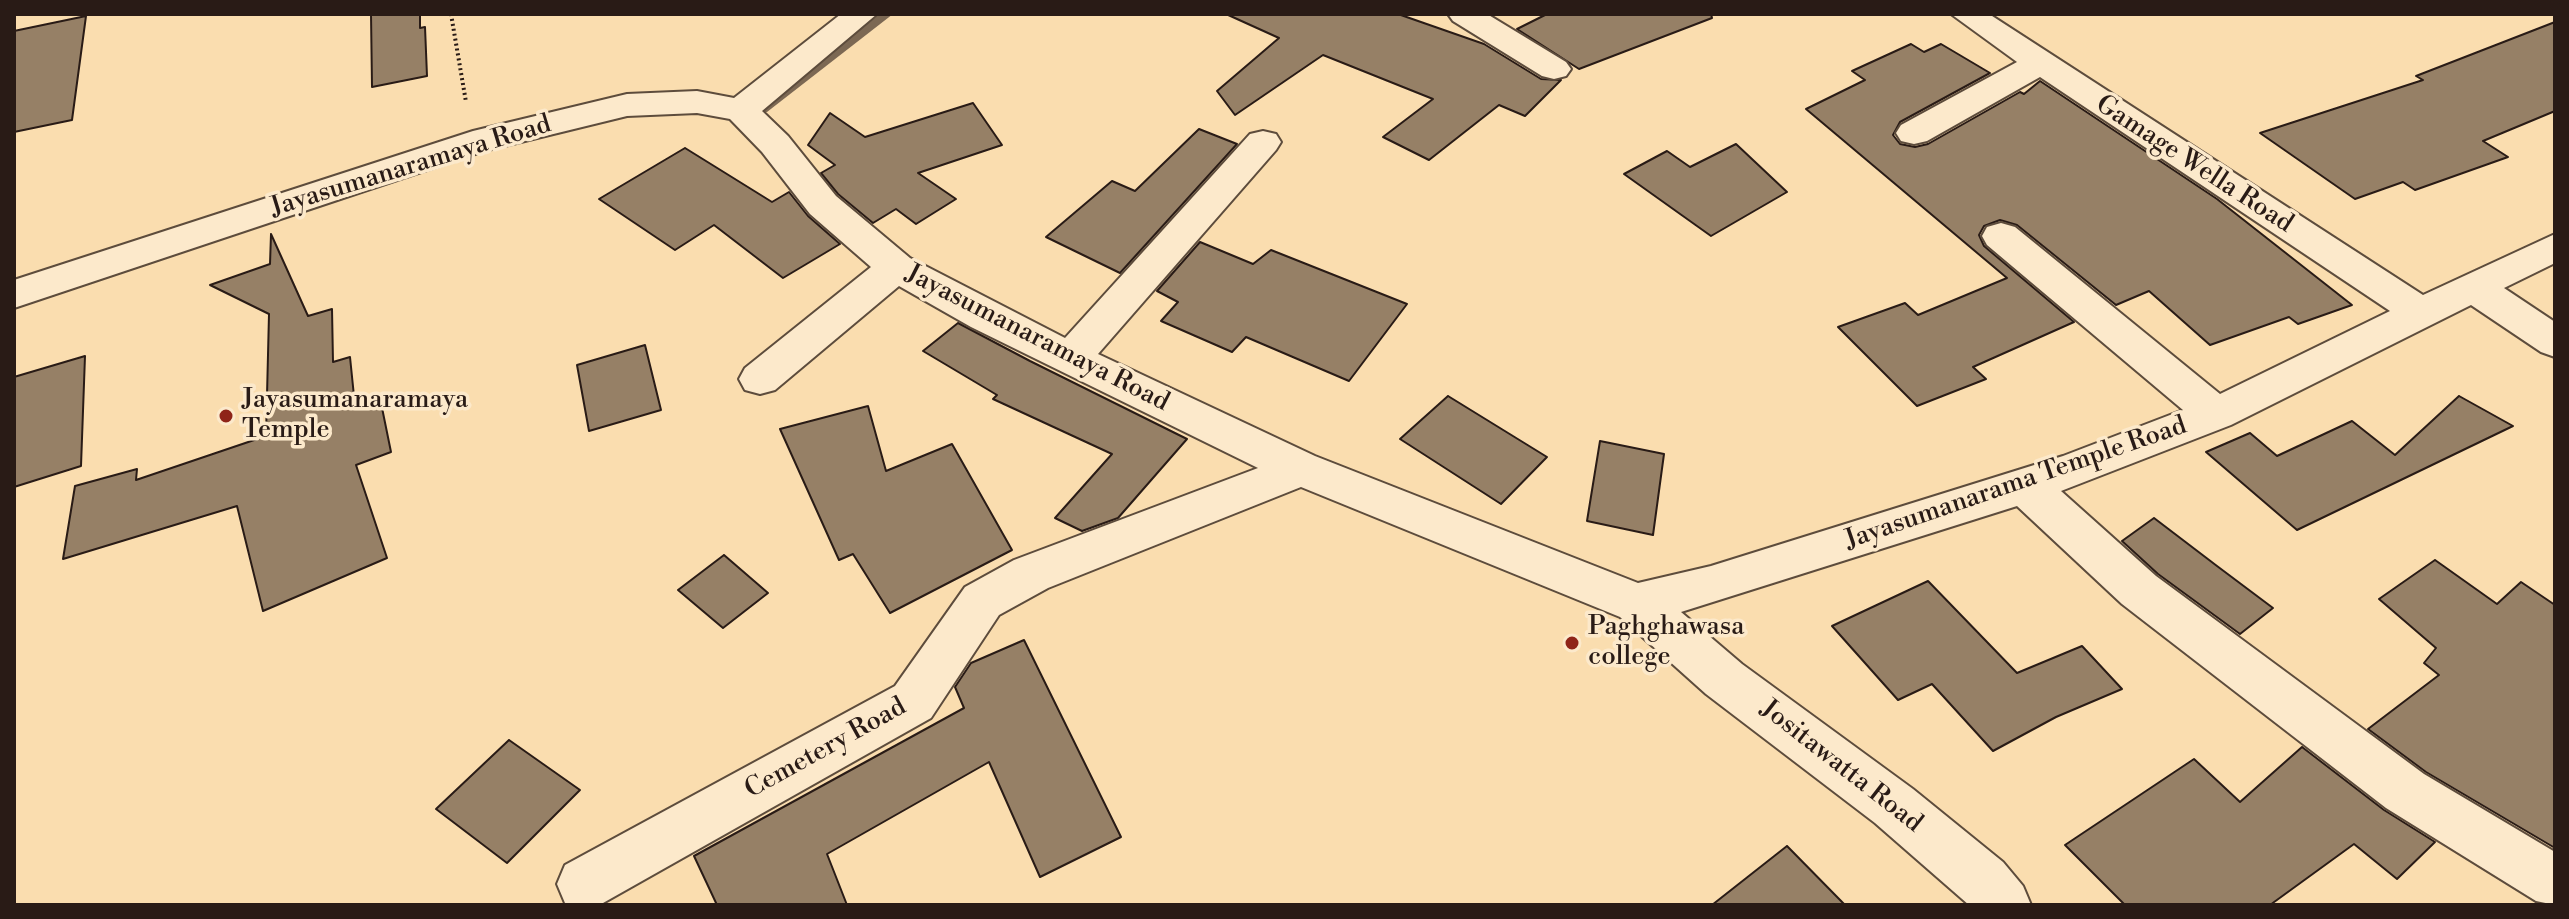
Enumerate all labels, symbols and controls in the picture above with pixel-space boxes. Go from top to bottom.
street label: Gamage Wella Road [2089,90,2299,240]
street label: Jayasumanaramaya Road [267,109,555,225]
street label: Jayasumanaramaya Road [900,259,1174,419]
place label: Jayasumanaramaya Temple [242,385,468,446]
marker: Jayasumanaramaya Temple [217,407,235,425]
street label: Jayasumanarama Temple Road [1841,411,2191,557]
place label: Paghghawasa college [1588,612,1744,674]
marker: Paghghawasa college [1563,634,1581,652]
street label: Cemetery Road [740,692,912,806]
street label: Jositawatta Road [1754,694,1928,840]

